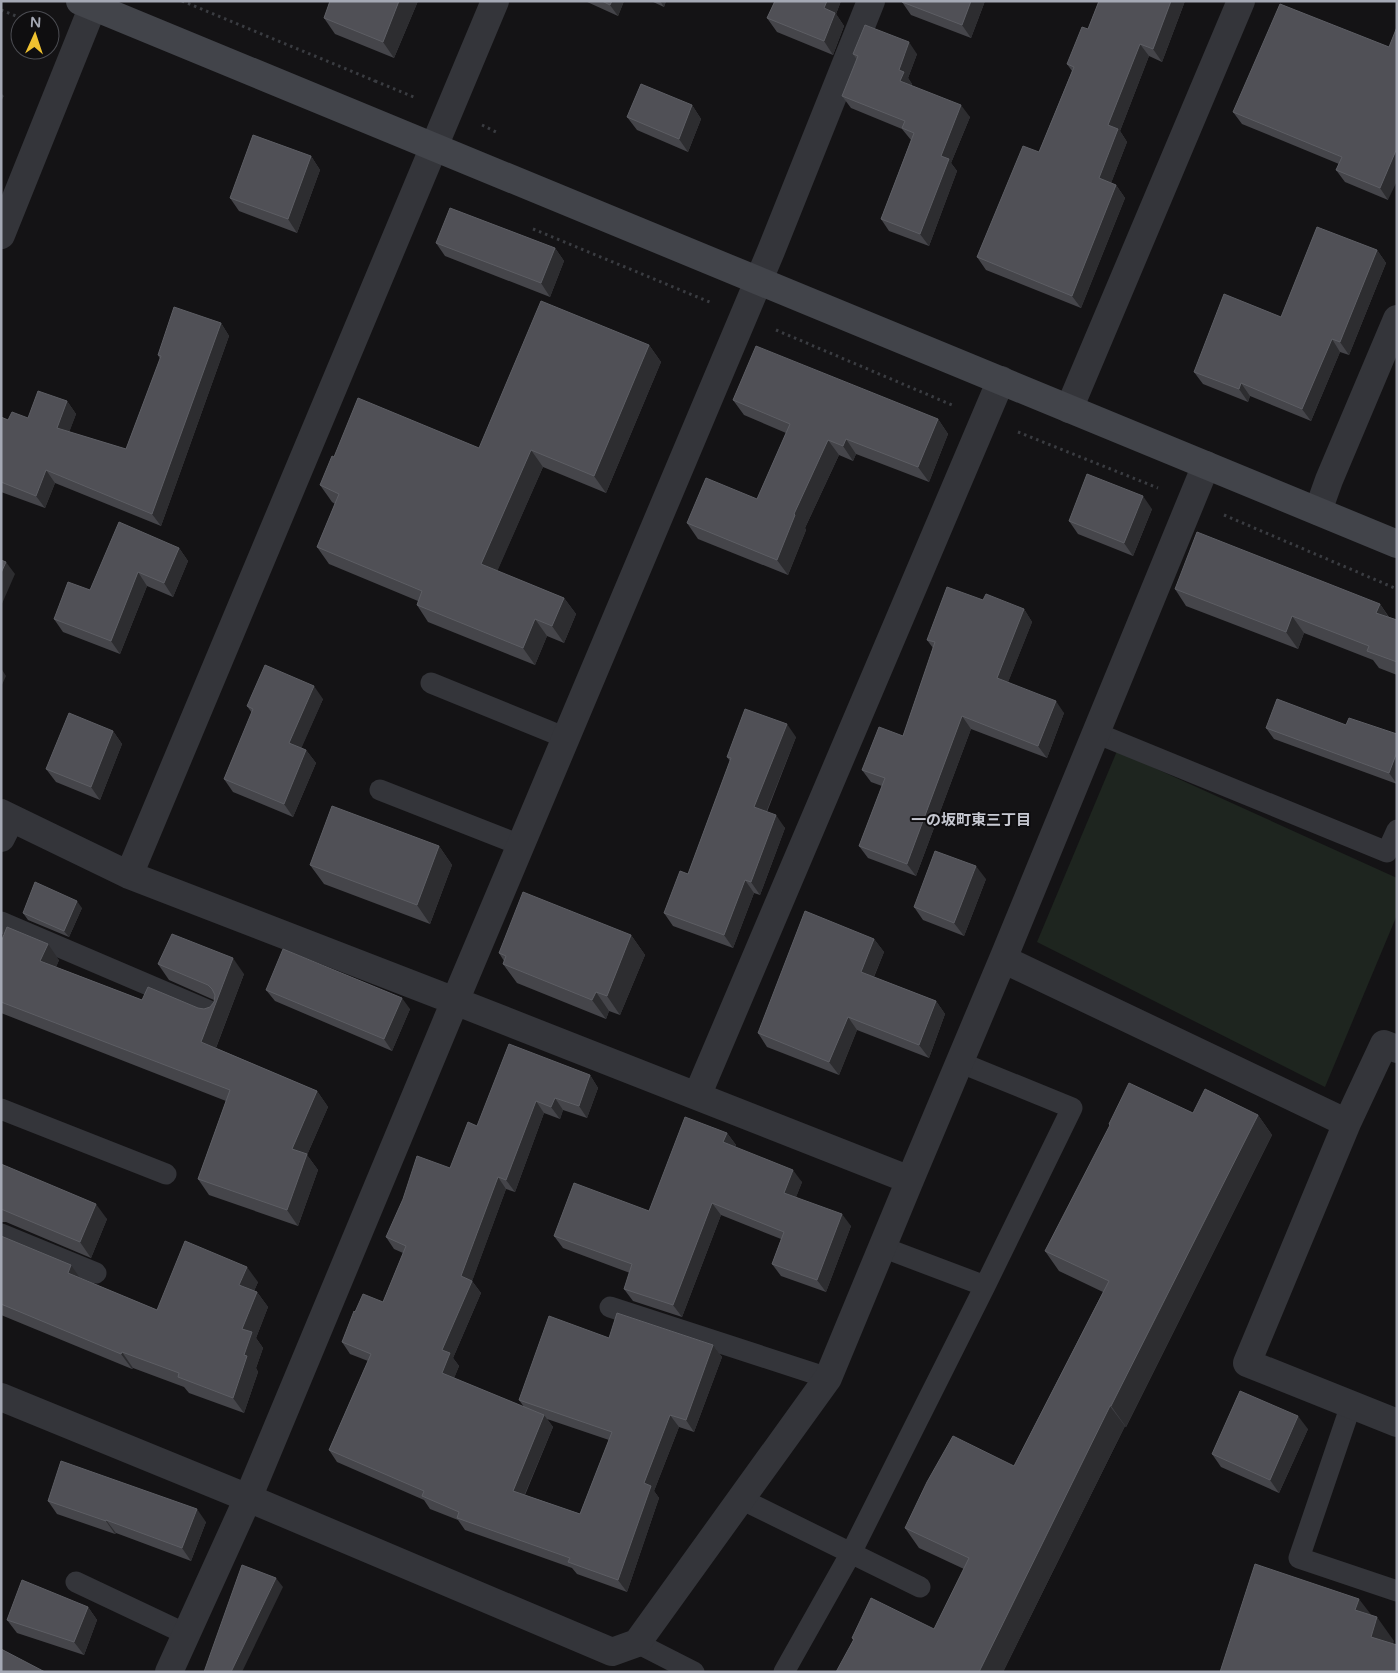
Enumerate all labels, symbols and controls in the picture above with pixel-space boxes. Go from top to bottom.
north arrow [10,10,60,60]
text: N [30,14,42,31]
district label: 一の坂町東三丁目 [911,811,1031,829]

